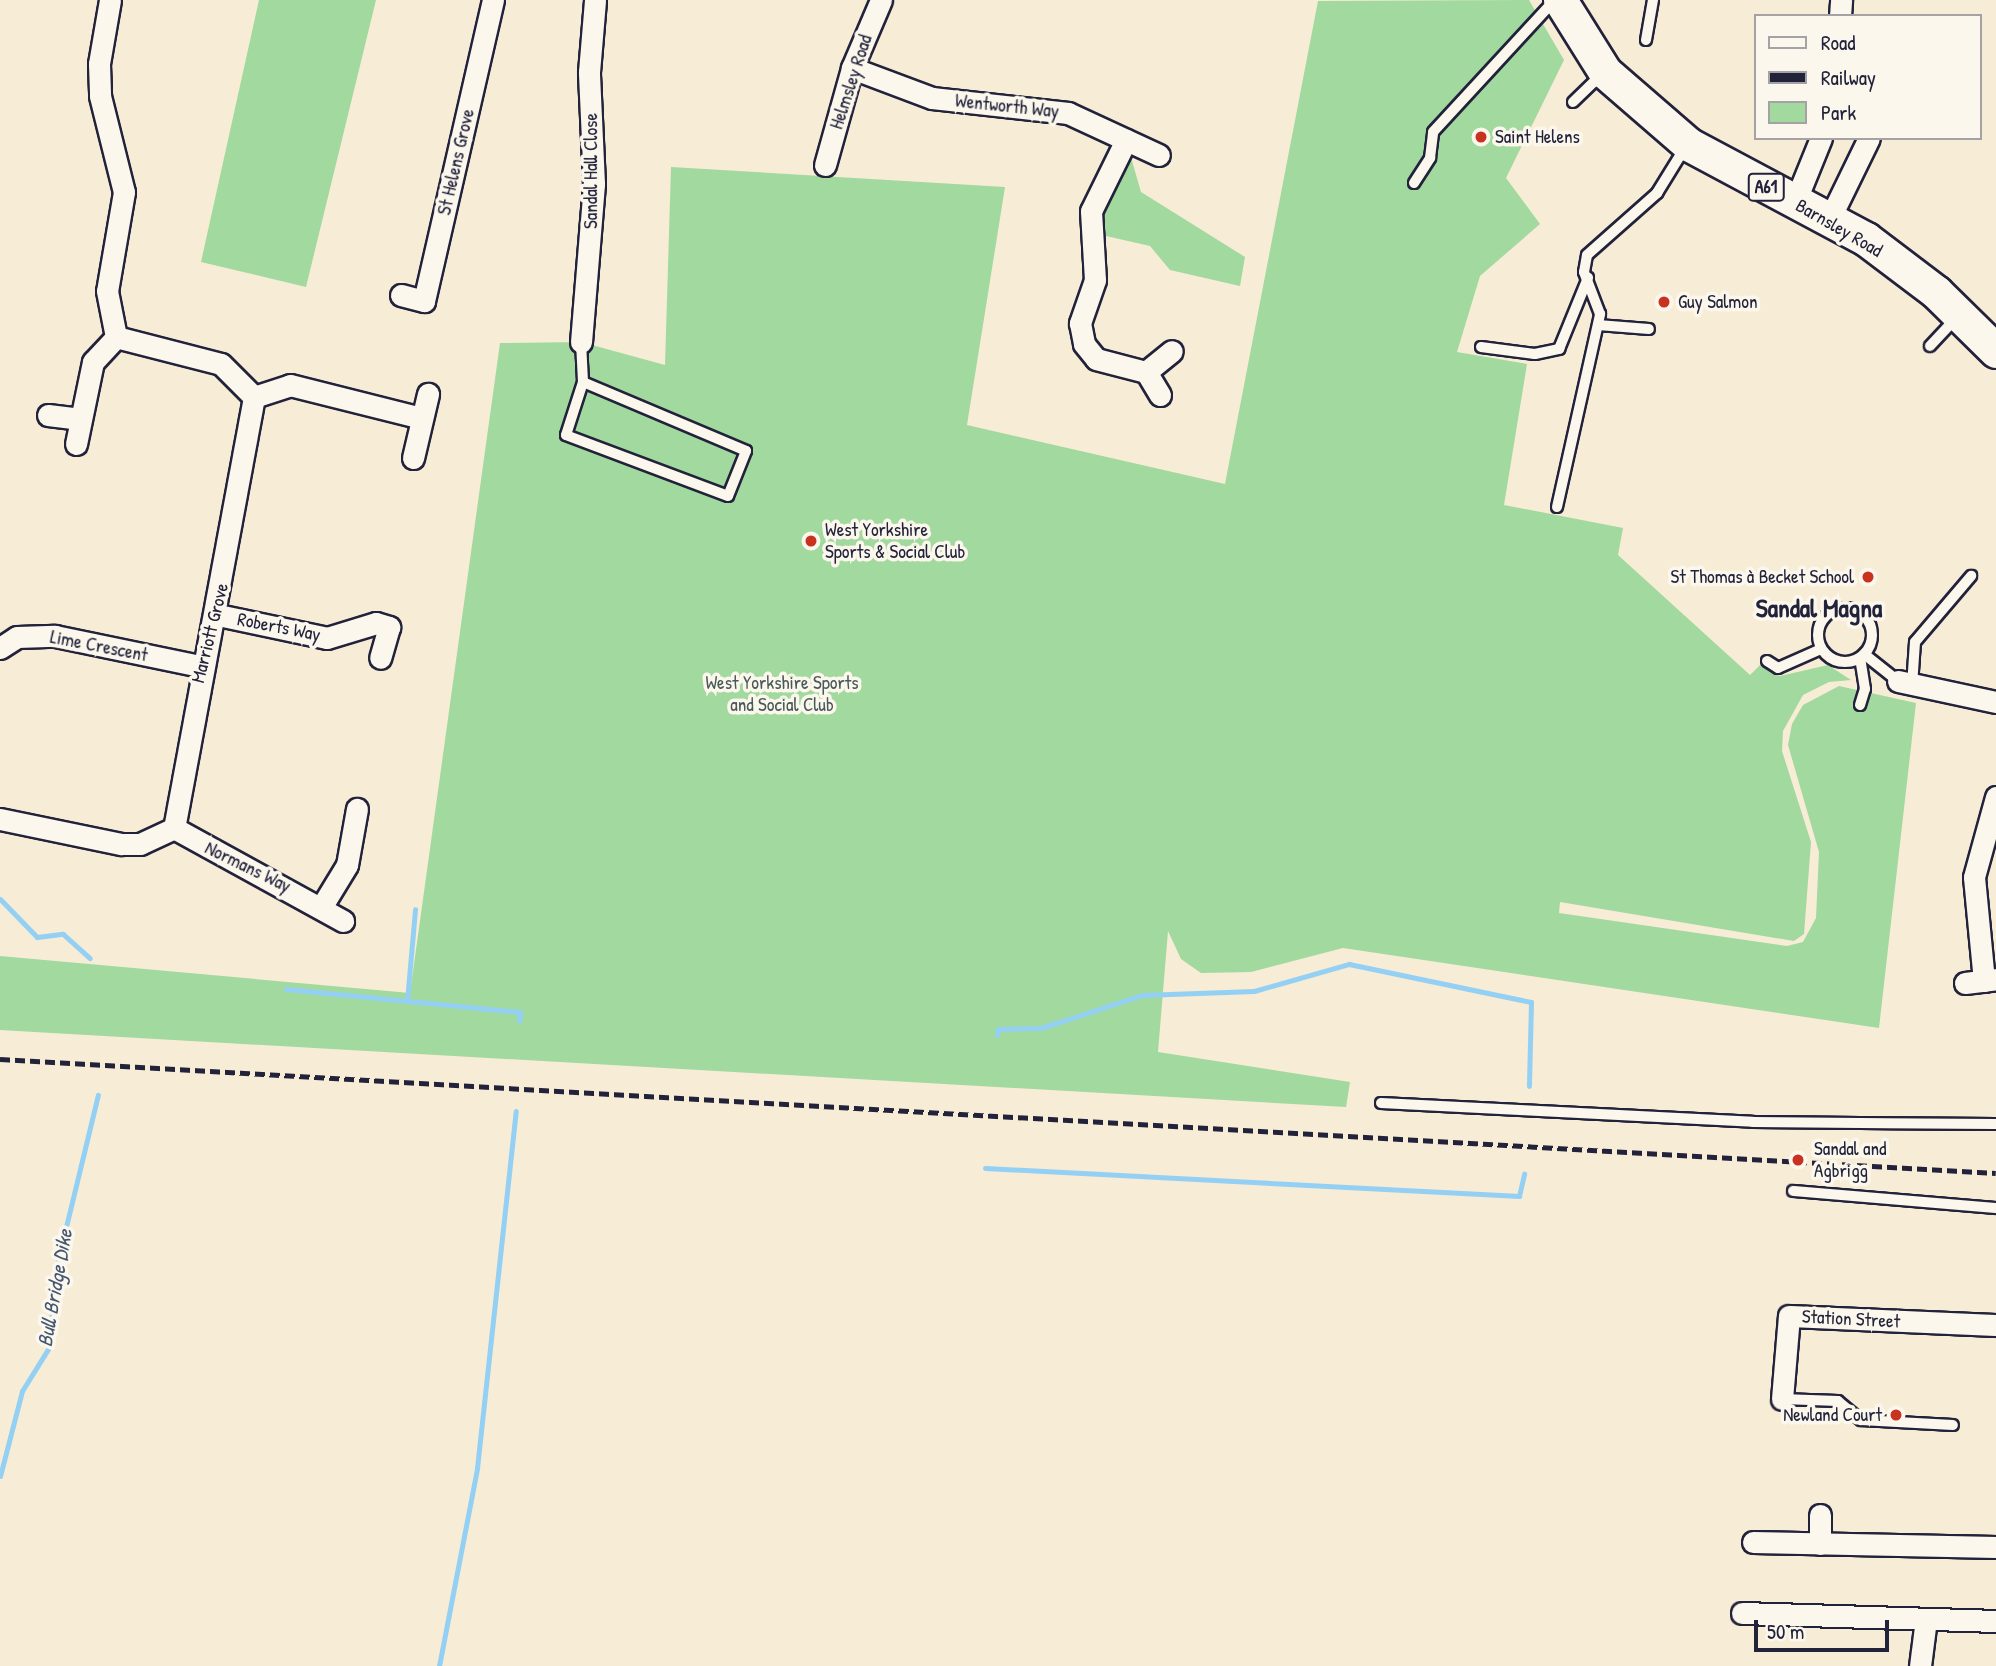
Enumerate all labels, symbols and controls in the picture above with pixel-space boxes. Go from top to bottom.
legend [1755,14,1982,140]
text: Road [1821,28,1855,57]
street label: Helmsley Road [825,32,877,132]
text: Railway [1821,63,1876,92]
street label: Wentworth Way [954,89,1060,123]
text: Park [1821,98,1856,127]
street label: St Helens Grove [433,107,479,217]
street label: Sandal Hall Close [580,113,602,229]
place label: Saint Helens [1495,126,1580,148]
marker: Saint Helens [1473,129,1489,145]
road number: A61 [1747,172,1785,202]
street label: Barnsley Road [1792,194,1886,262]
place label: Guy Salmon [1678,291,1758,313]
marker: Guy Salmon [1656,294,1672,310]
place label: West Yorkshire Sports & Social Club [825,519,965,563]
marker: West Yorkshire Sports & Social Club [803,533,819,549]
place label: St Thomas à Becket School [1671,566,1854,588]
marker: St Thomas à Becket School [1860,569,1876,585]
street label: Marriott Grove [187,581,233,685]
district label: Sandal Magna [1756,592,1882,624]
street label: Roberts Way [235,608,323,646]
street label: Lime Crescent [48,625,150,667]
park label: West Yorkshire Sports and Social Club [705,672,859,716]
street label: Normans Way [201,836,295,898]
place label: Sandal and Agbrigg [1814,1138,1886,1182]
marker: Sandal and Agbrigg [1788,1150,1808,1170]
water label: Bull Bridge Dike [32,1227,78,1349]
street label: Station Street [1801,1305,1901,1333]
place label: Newland Court [1783,1404,1882,1426]
marker: Newland Court [1888,1407,1904,1423]
scale bar [1758,1606,1893,1650]
text: 50 m [1767,1617,1804,1646]

